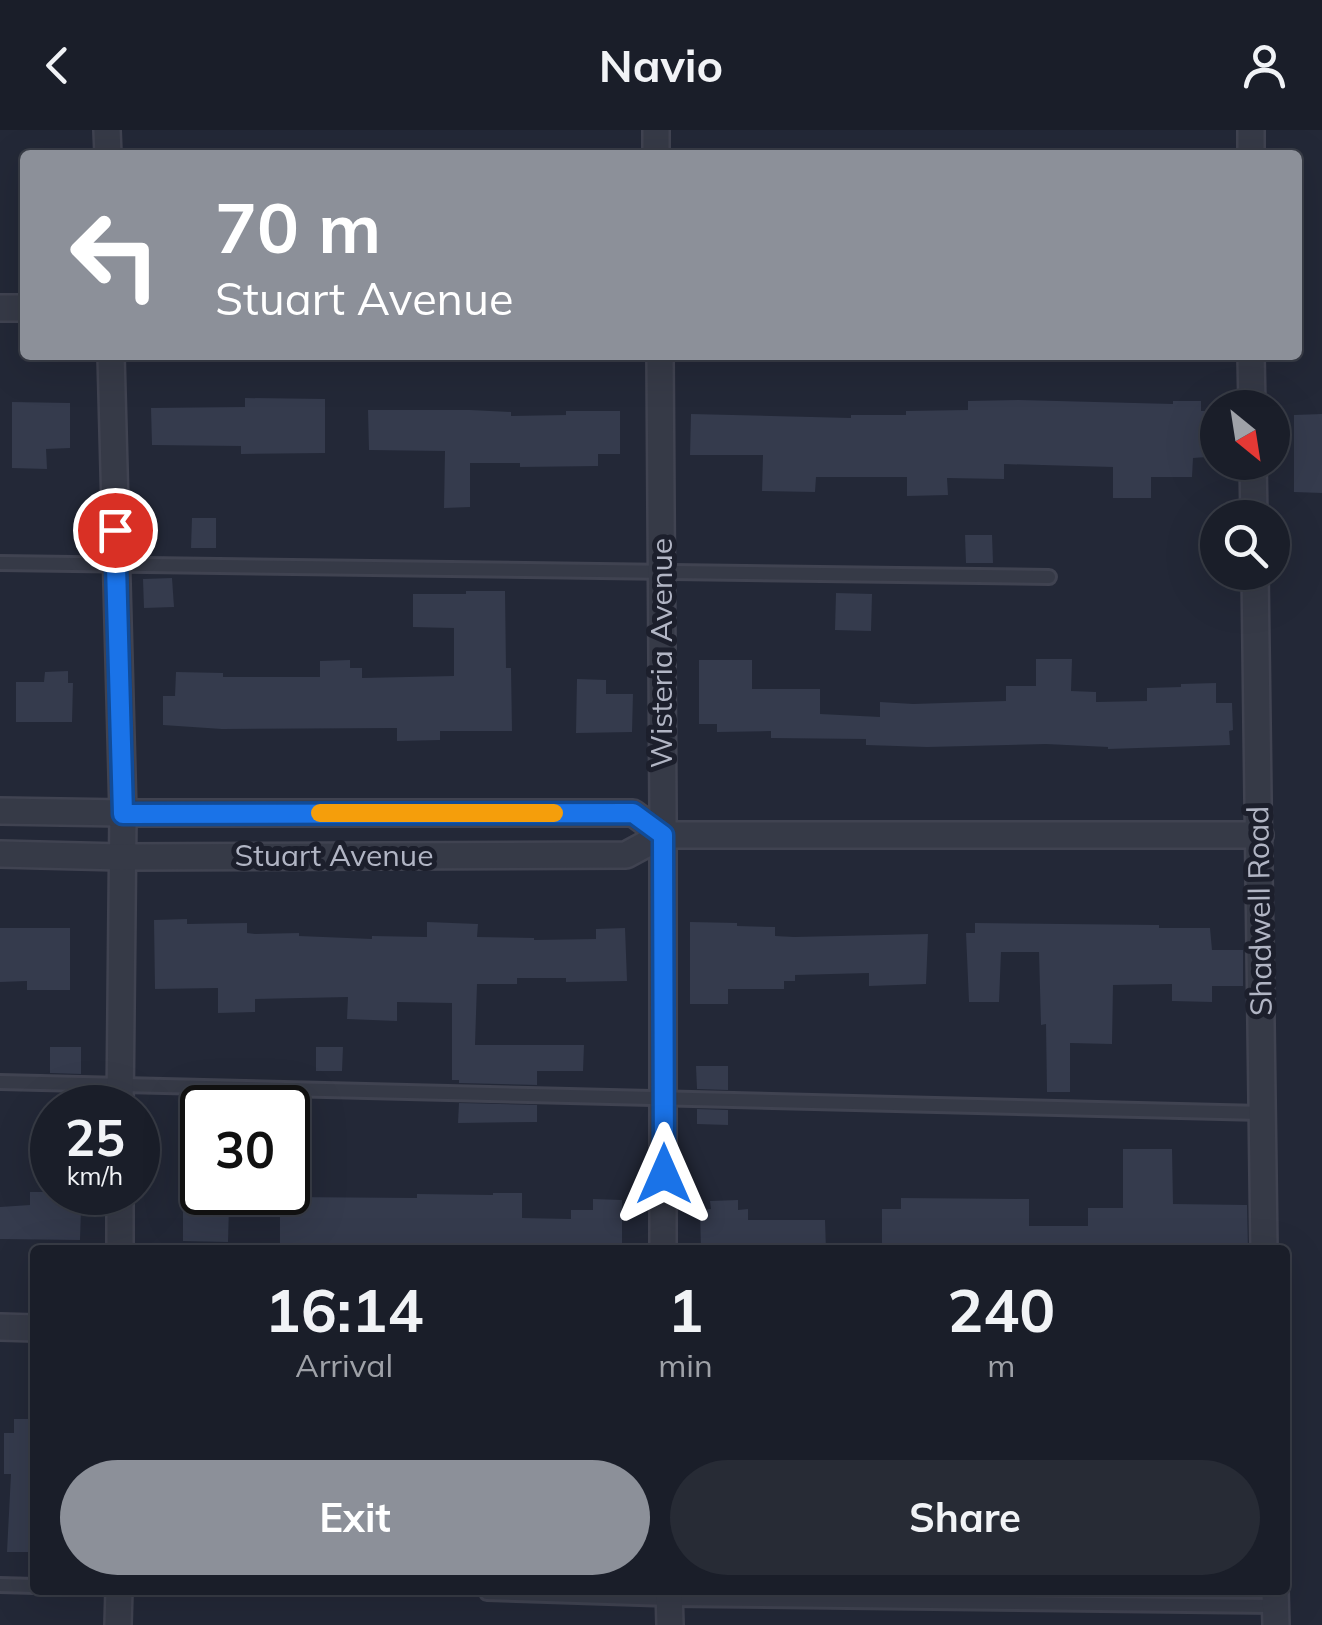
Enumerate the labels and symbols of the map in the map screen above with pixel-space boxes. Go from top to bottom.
north arrow [1200,390,1290,480]
pin [73,488,158,573]
street label: Wisteria Avenue [642,538,680,768]
street label: Shadwell Road [1238,806,1280,1016]
street label: Stuart Avenue [235,836,433,874]
speed limit sign: 30 [180,1085,310,1215]
position arrow [612,1122,716,1226]

